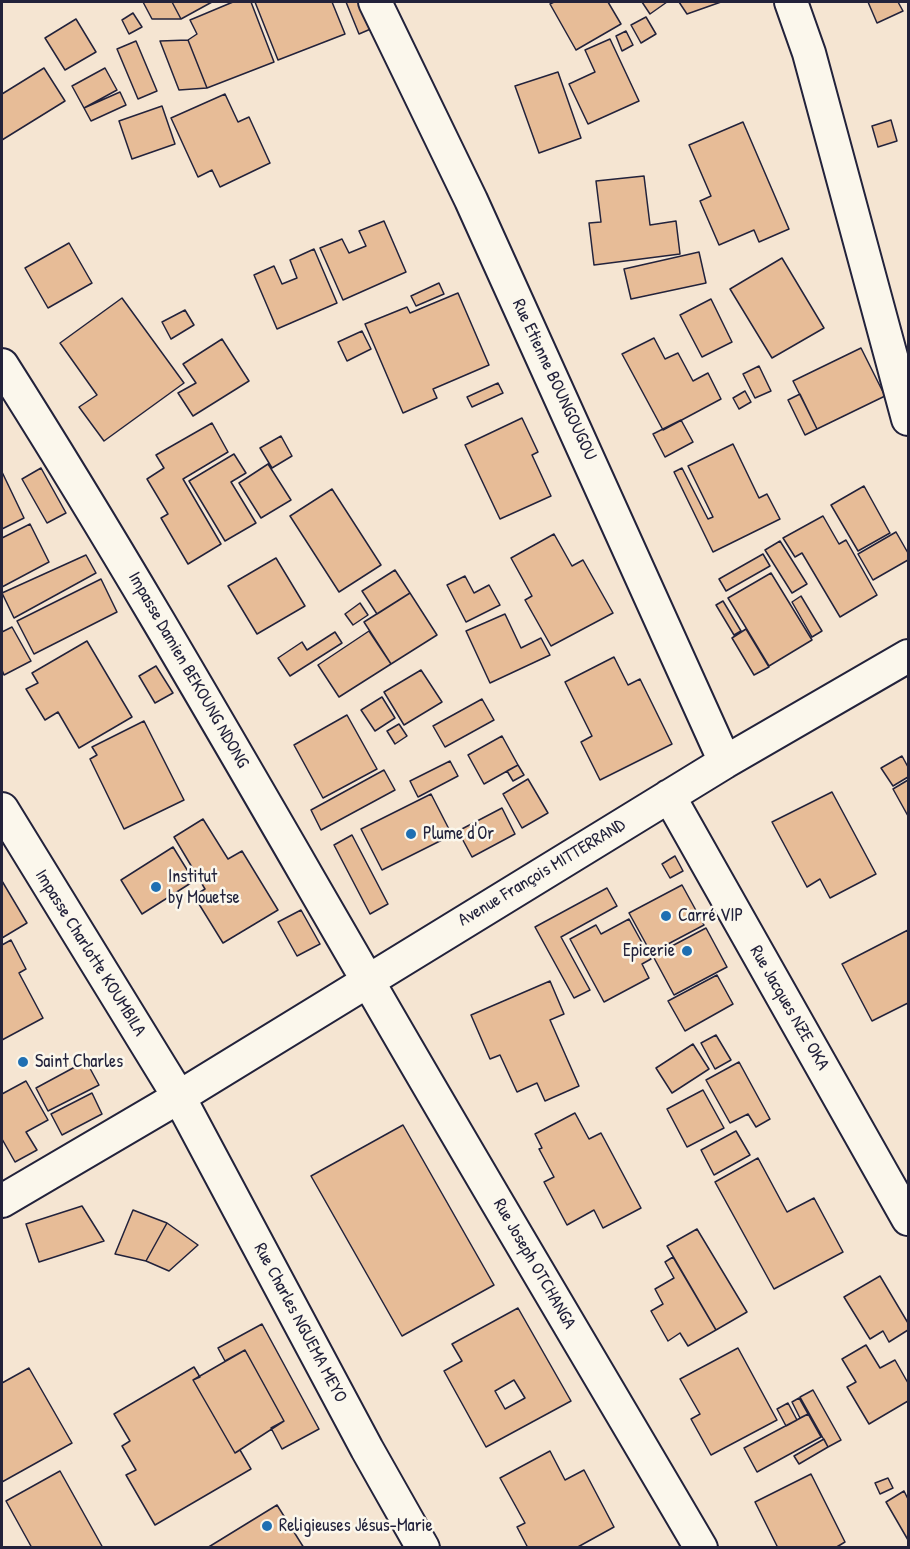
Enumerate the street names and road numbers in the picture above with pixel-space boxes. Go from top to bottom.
street label: Rue Etienne BOUNGOUGOU [507,296,601,464]
street label: Impasse Damien BEKOUNG NDONG [123,568,253,772]
street label: Avenue François MITTERRAND [455,815,629,931]
street label: Impasse Charlotte KOUMBILA [30,866,150,1040]
street label: Rue Jacques NZE OKA [745,942,833,1074]
street label: Rue Joseph OTCHANGA [488,1195,580,1333]
street label: Rue Charles NGUEMA MEYO [249,1240,351,1406]

